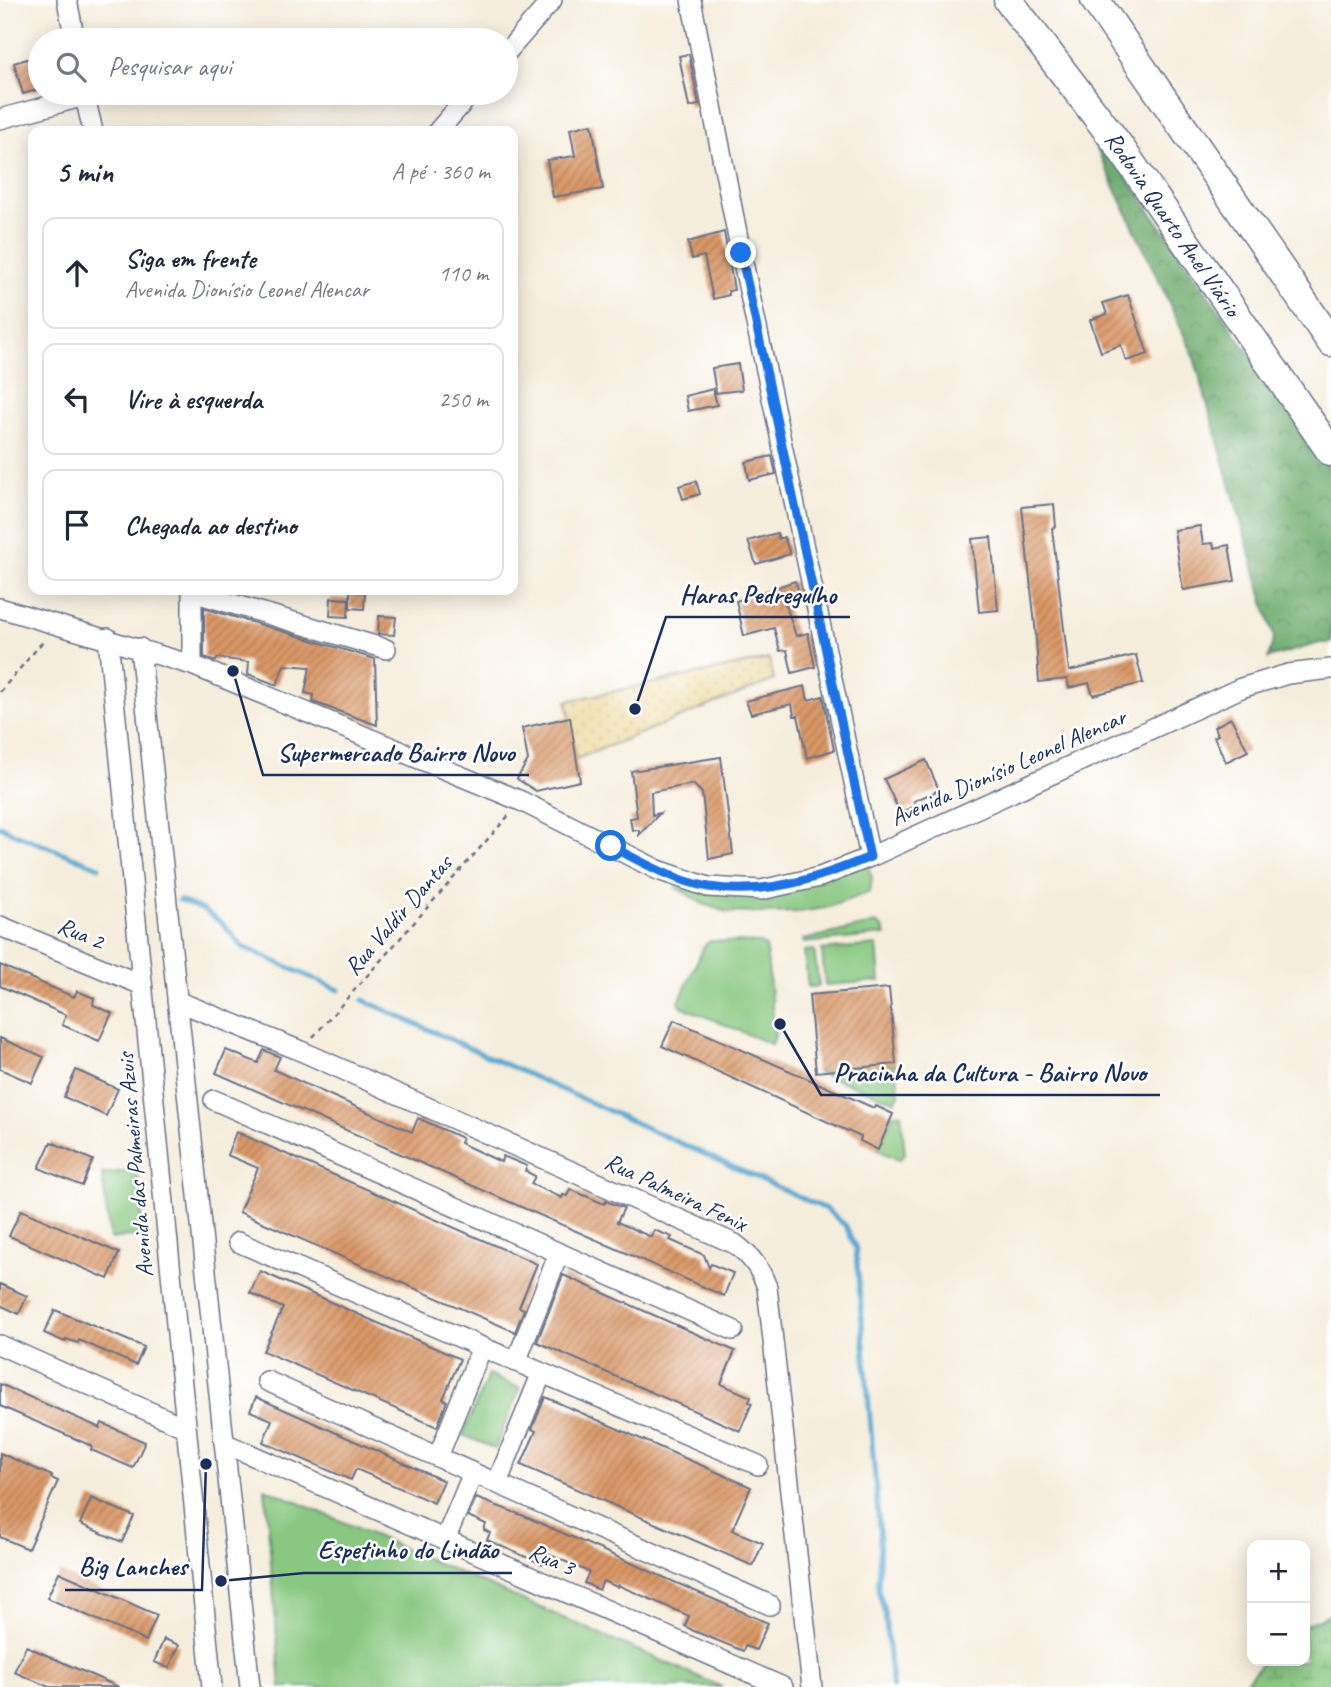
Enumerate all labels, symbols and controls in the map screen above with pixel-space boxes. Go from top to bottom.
search box [28,28,518,105]
icon: search [52,48,90,86]
text: Pesquisar aqui [108,50,232,83]
street label: Rodovia Quarto Anel Viário [1098,125,1249,324]
text: 5 min [56,153,113,191]
text: A pé · 360 m [392,157,490,186]
route end [725,237,756,268]
text: Siga em frente [125,242,256,275]
icon: ahead [58,254,96,292]
text: 110 m [439,259,488,288]
text: Avenida Dionísio Leonel Alencar [125,275,369,304]
icon: left [58,380,96,418]
text: Vire à esquerda [125,383,262,416]
text: 250 m [439,385,488,414]
icon: arrive [58,506,96,544]
text: Chegada ao destino [125,509,297,542]
callout: Haras Pedregulho [666,570,850,617]
text: Haras Pedregulho [680,578,838,611]
street label: Avenida Dionísio Leonel Alencar [886,701,1133,832]
callout: Supermercado Bairro Novo [263,728,529,775]
text: Supermercado Bairro Novo [277,736,516,769]
route start [595,830,626,861]
street label: Rua Valdir Dantas [338,847,460,981]
street label: Rua 2 [53,910,111,957]
callout: Pracinha da Cultura - Bairro Novo [821,1048,1160,1095]
street label: Avenida das Palmeiras Azuis [110,1050,160,1278]
text: Pracinha da Cultura - Bairro Novo [834,1056,1149,1089]
street label: Rua Palmeira Fenix [600,1146,754,1239]
callout: Espetinho do Lindão [304,1526,512,1573]
text: Espetinho do Lindão [318,1533,500,1566]
street label: Rua 3 [524,1536,582,1583]
map controls [1247,1540,1310,1666]
button: + [1247,1540,1310,1603]
callout: Big Lanches [65,1543,202,1590]
text: Big Lanches [79,1550,190,1583]
button: − [1247,1603,1310,1666]

